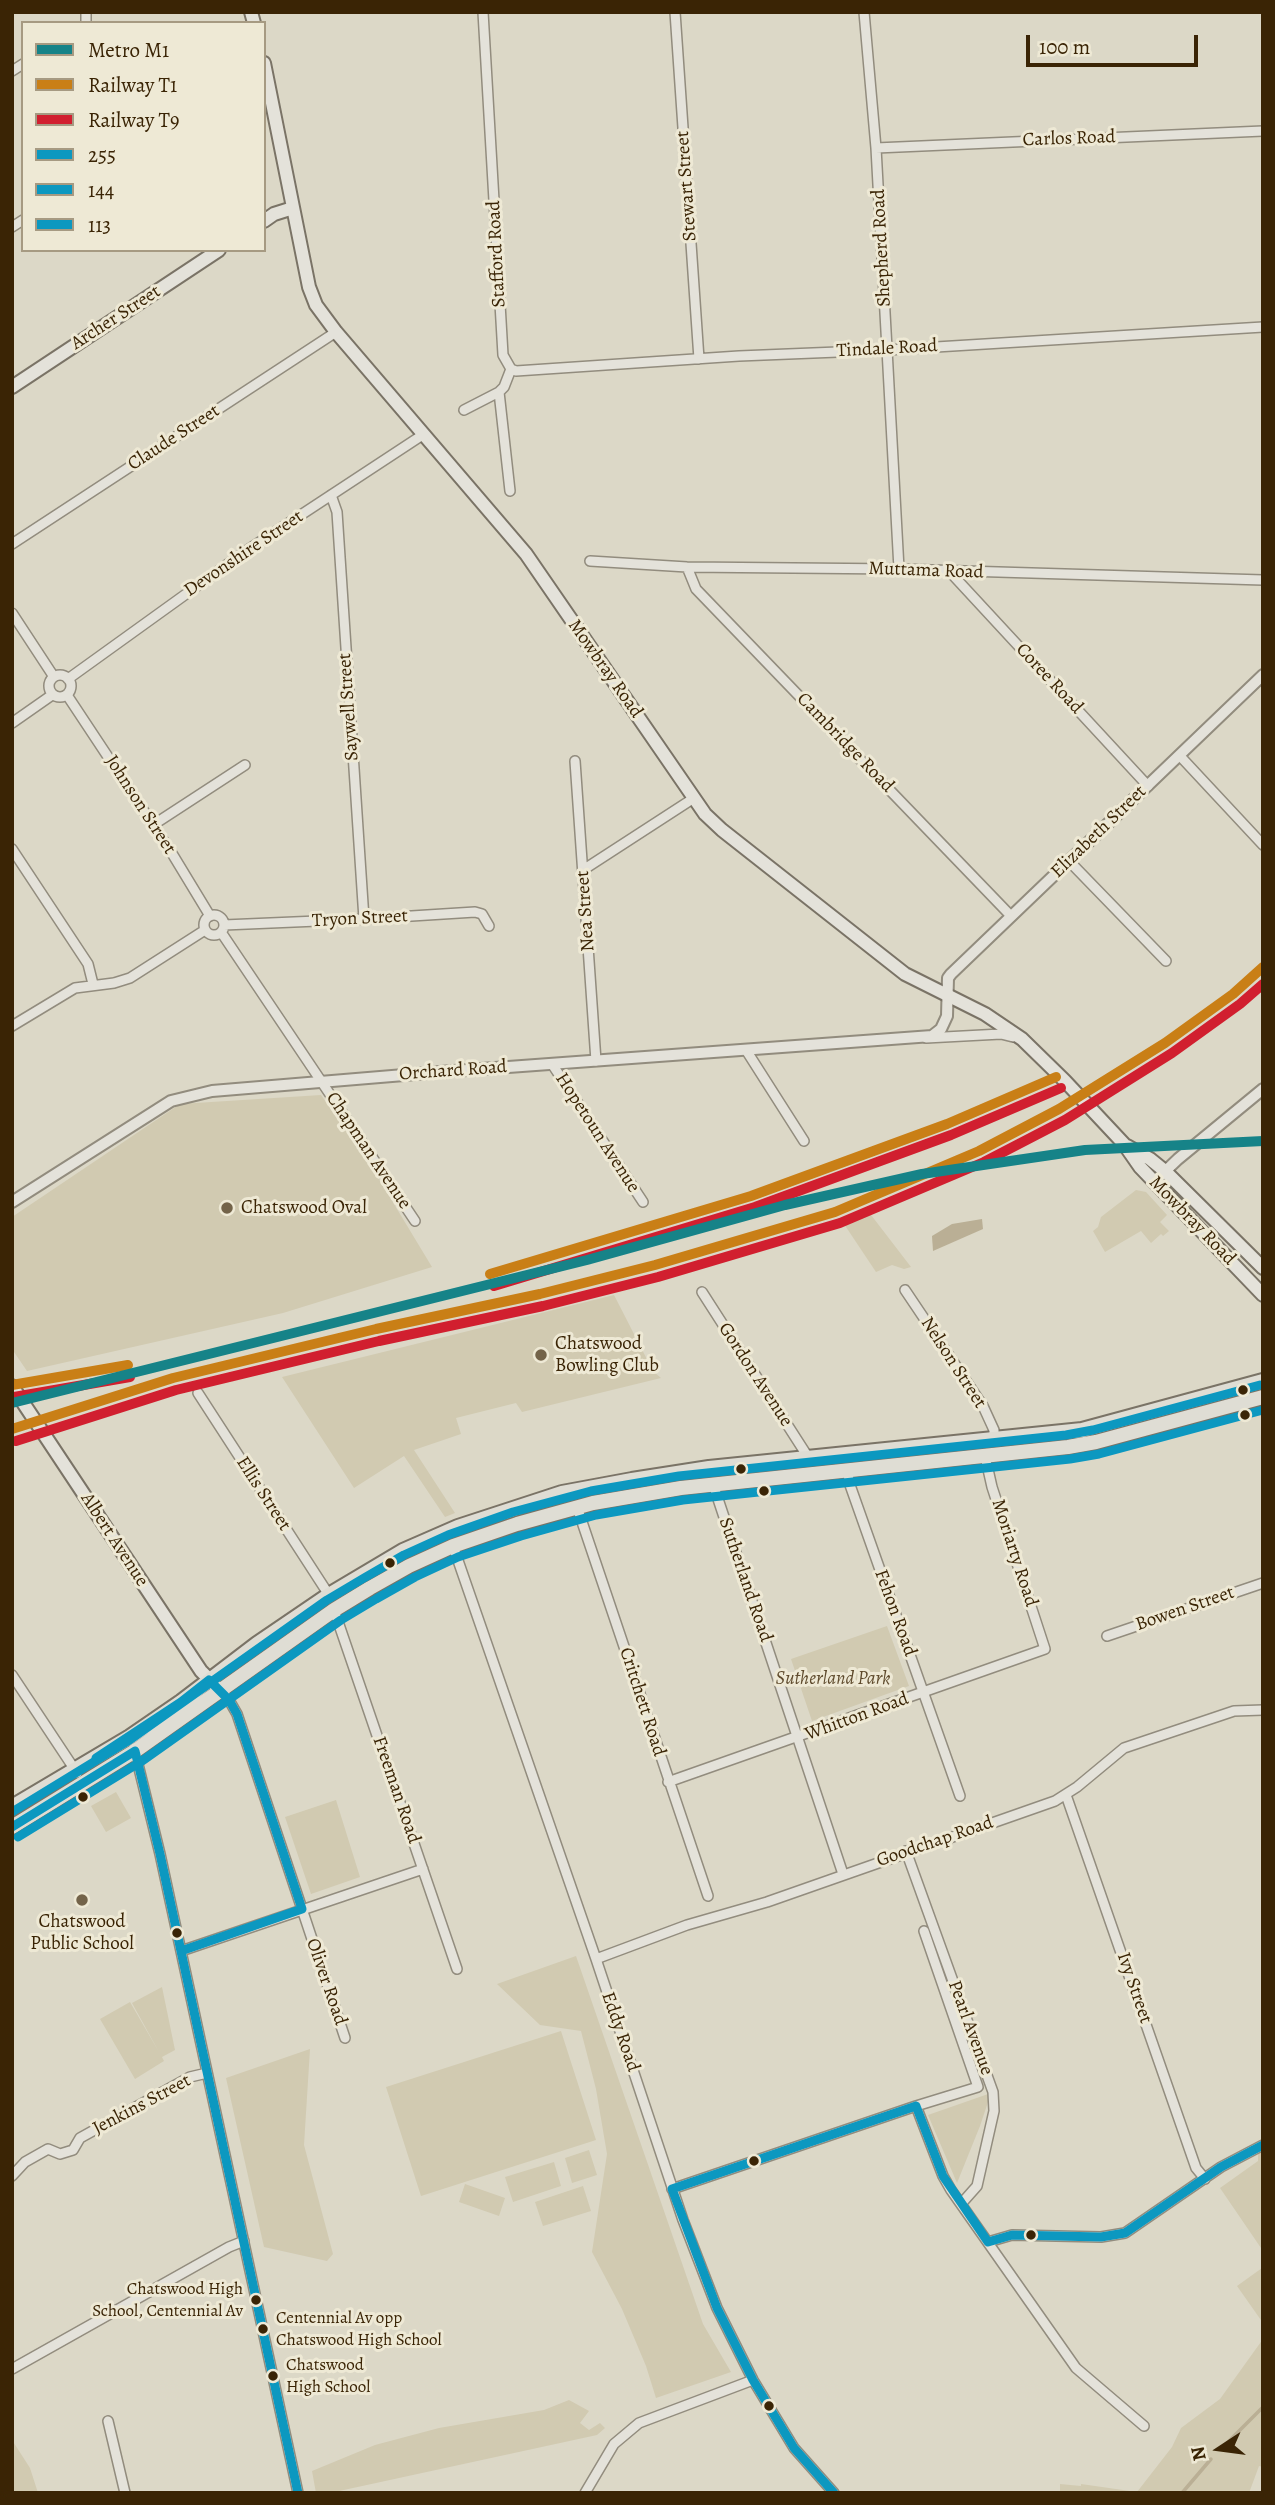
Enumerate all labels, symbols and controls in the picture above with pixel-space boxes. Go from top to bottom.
legend [21,21,266,252]
scale bar [1030,21,1202,65]
text: 100 m [1039,33,1090,61]
text: Metro M1 [88,36,169,64]
text: Railway T1 [88,71,177,99]
text: Railway T9 [88,106,180,134]
street label: Carlos Road [1022,126,1116,152]
street label: Stewart Street [672,130,702,242]
text: 255 [88,141,116,169]
text: 144 [88,176,114,204]
street label: Shepherd Road [868,189,896,307]
street label: Stafford Road [483,200,511,308]
text: 113 [88,211,111,239]
street label: Archer Street [67,281,165,355]
street label: Tindale Road [836,335,938,363]
street label: Claude Street [124,400,224,476]
street label: Devonshire Street [180,506,308,602]
street label: Muttama Road [868,558,984,584]
street label: Mowbray Road [563,615,647,723]
street label: Coree Road [1011,639,1087,719]
street label: Saywell Street [334,652,364,762]
street label: Cambridge Road [792,688,898,798]
street label: Johnson Street [100,751,180,859]
street label: Elizabeth Street [1047,781,1151,883]
street label: Nea Street [572,870,600,952]
street label: Tryon Street [312,905,408,933]
street label: Orchard Road [398,1056,508,1086]
street label: Hopetoun Avenue [550,1069,644,1197]
street label: Chapman Avenue [320,1088,416,1214]
street label: Mowbray Road [1144,1172,1240,1270]
place label: Chatswood Oval [241,1197,367,1219]
marker: Chatswood Oval [219,1200,235,1216]
street label: Nelson Street [915,1313,991,1413]
street label: Gordon Avenue [713,1319,797,1431]
place label: Chatswood Bowling Club [555,1333,659,1377]
marker: Chatswood Bowling Club [533,1347,549,1363]
unlabelled marker [1236,1383,1250,1397]
unlabelled marker [1238,1408,1252,1422]
street label: Ellis Street [231,1453,295,1535]
unlabelled marker [734,1462,748,1476]
unlabelled marker [757,1484,771,1498]
street label: Albert Avenue [75,1489,153,1591]
street label: Moriarty Road [986,1496,1042,1610]
street label: Sutherland Road [713,1515,777,1645]
unlabelled marker [383,1556,397,1570]
street label: Fehon Road [869,1566,921,1660]
street label: Bowen Street [1133,1581,1237,1637]
street label: Critchett Road [614,1645,670,1759]
park label: Sutherland Park [776,1668,890,1690]
street label: Whitton Road [802,1688,912,1746]
street label: Freeman Road [367,1733,425,1847]
unlabelled marker [76,1790,90,1804]
street label: Goodchap Road [874,1811,996,1873]
marker: Chatswood Public School [74,1892,90,1908]
place label: Chatswood Public School [30,1911,134,1955]
unlabelled marker [170,1926,184,1940]
street label: Oliver Road [301,1936,351,2028]
street label: Ivy Street [1111,1949,1157,2027]
street label: Pearl Avenue [942,1977,998,2079]
street label: Eddy Road [596,1989,644,2075]
street label: Jenkins Street [89,2070,195,2140]
unlabelled marker [747,2154,761,2168]
unlabelled marker [1024,2228,1038,2242]
place label: Chatswood High School, Centennial Av [92,2280,243,2320]
marker: Chatswood High School, Centennial Av [249,2293,263,2307]
place label: Centennial Av opp Chatswood High School [276,2309,442,2349]
marker: Centennial Av opp Chatswood High School [256,2322,270,2336]
place label: Chatswood High School [286,2356,370,2396]
marker: Chatswood High School [266,2369,280,2383]
unlabelled marker [762,2399,776,2413]
north arrow [1184,2414,1254,2484]
text: N [1184,2444,1213,2463]

